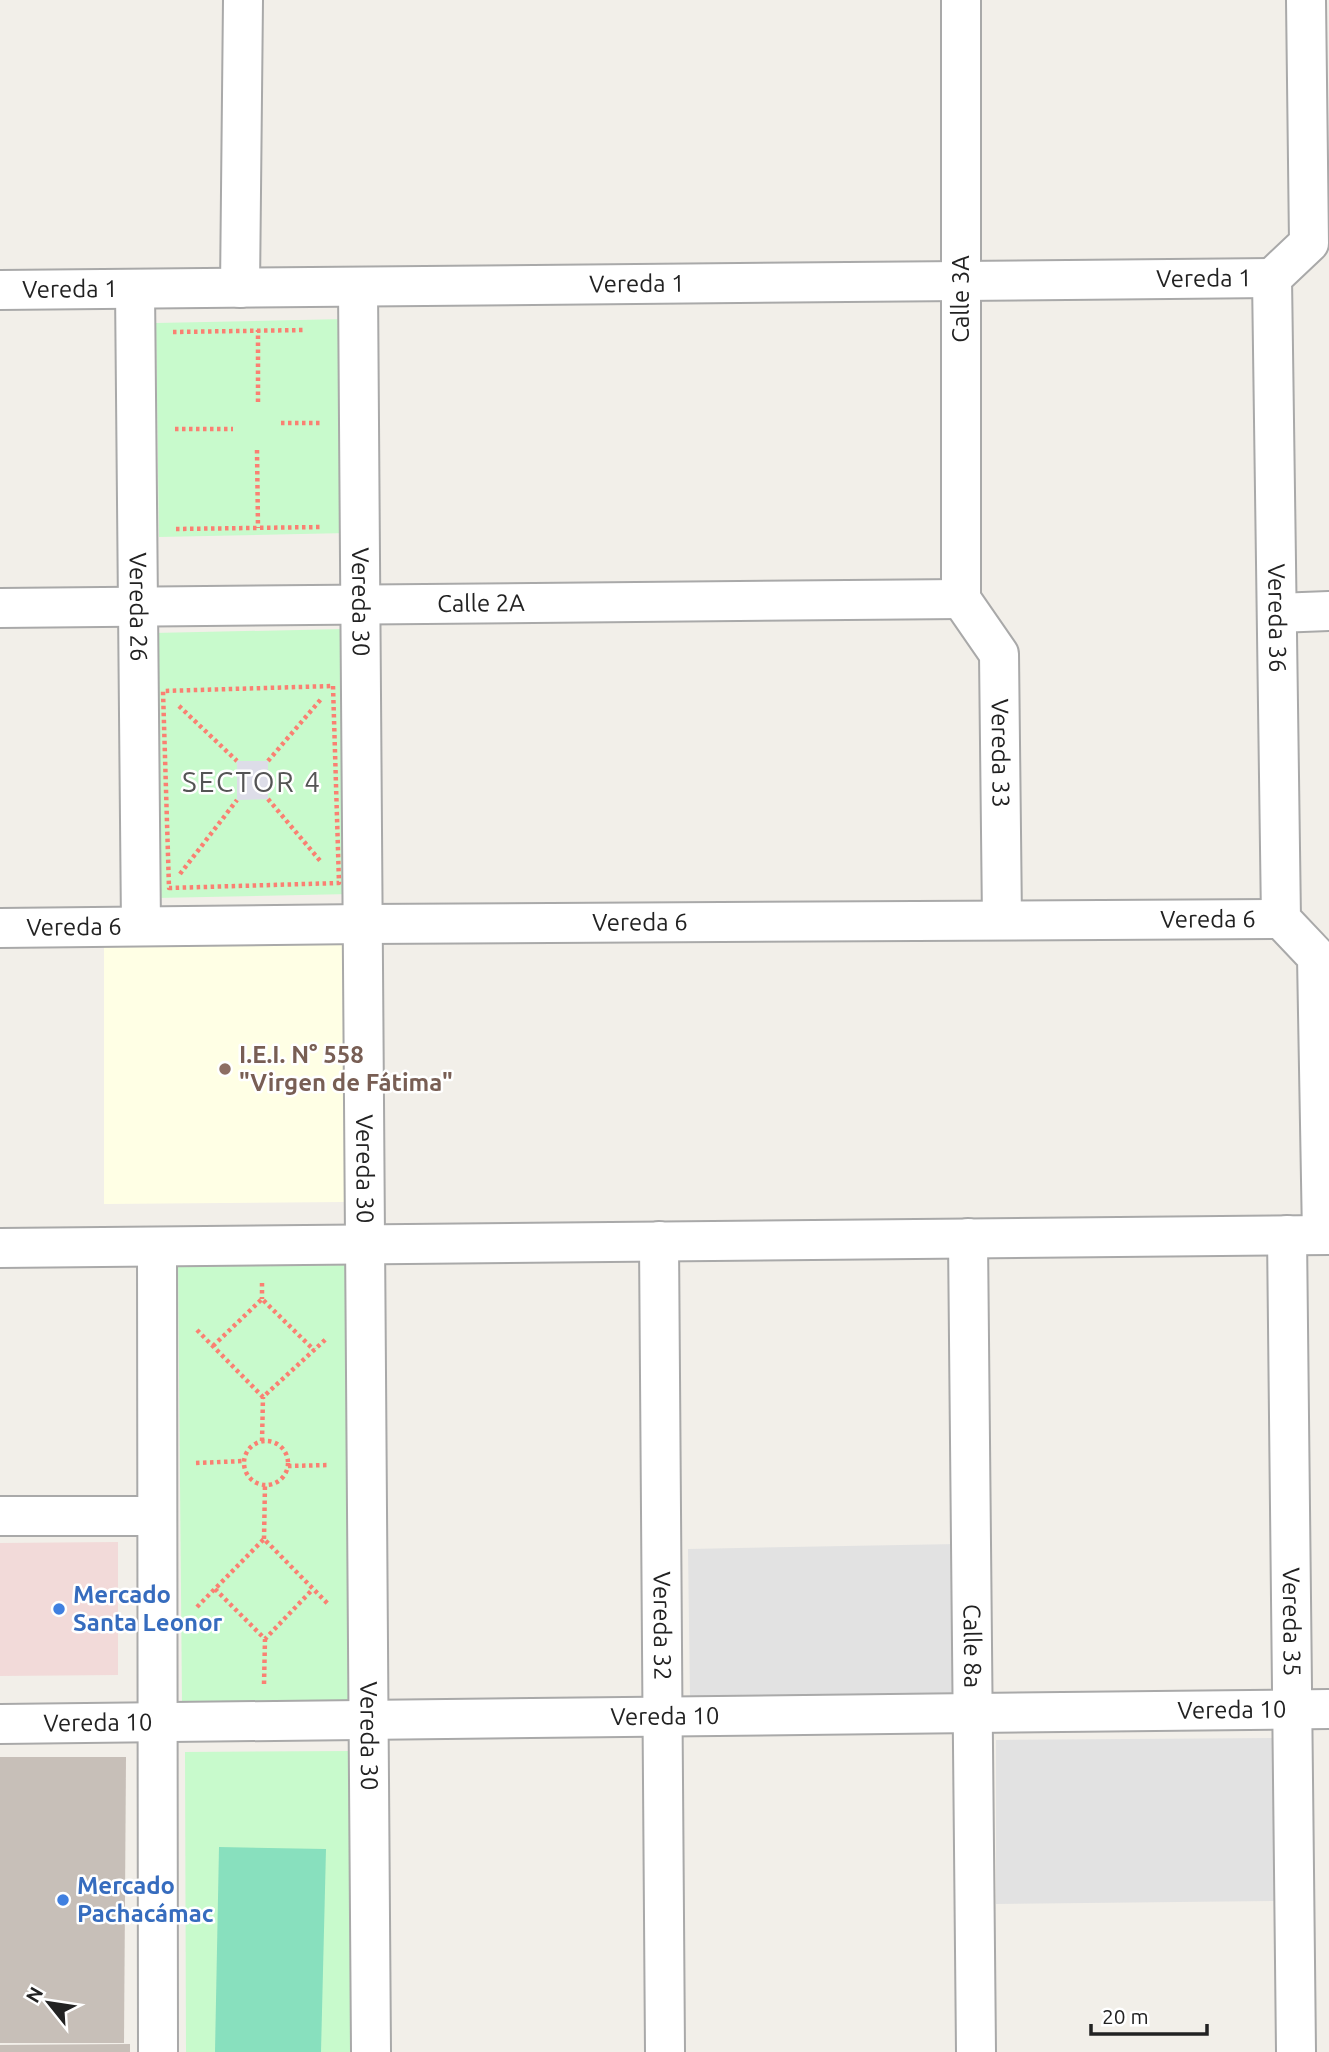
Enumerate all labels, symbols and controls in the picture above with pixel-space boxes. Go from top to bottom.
street label: Calle 3A [947,255,974,343]
street label: Vereda 1 [1156,264,1252,292]
street label: Vereda 1 [589,270,685,297]
street label: Vereda 1 [22,275,118,303]
street label: Vereda 30 [347,547,375,657]
street label: Vereda 26 [124,552,153,662]
street label: Vereda 36 [1263,563,1292,673]
street label: Calle 2A [437,589,525,617]
street label: Vereda 33 [987,699,1015,808]
district label: SECTOR 4 [182,766,322,797]
street label: Vereda 6 [1160,905,1256,933]
street label: Vereda 6 [592,908,688,936]
street label: Vereda 6 [26,913,122,941]
place label: I.E.I. N° 558 "Virgen de Fátima" [239,1041,453,1096]
marker: I.E.I. N° 558 "Virgen de Fátima" [217,1061,233,1077]
street label: Vereda 30 [351,1114,379,1224]
street label: Vereda 35 [1278,1567,1306,1677]
street label: Vereda 32 [648,1571,676,1681]
place label: Mercado Santa Leonor [73,1581,223,1636]
marker: Mercado Santa Leonor [51,1601,67,1617]
street label: Calle 8a [959,1604,986,1688]
street label: Vereda 30 [355,1681,383,1791]
street label: Vereda 10 [1177,1695,1287,1724]
street label: Vereda 10 [610,1702,720,1730]
street label: Vereda 10 [43,1708,153,1737]
place label: Mercado Pachacámac [77,1872,214,1927]
marker: Mercado Pachacámac [55,1892,71,1908]
north arrow [14,1968,84,2038]
text: N [21,1983,47,2006]
scale bar [1091,1993,1206,2037]
text: 20 m [1102,2004,1149,2028]

